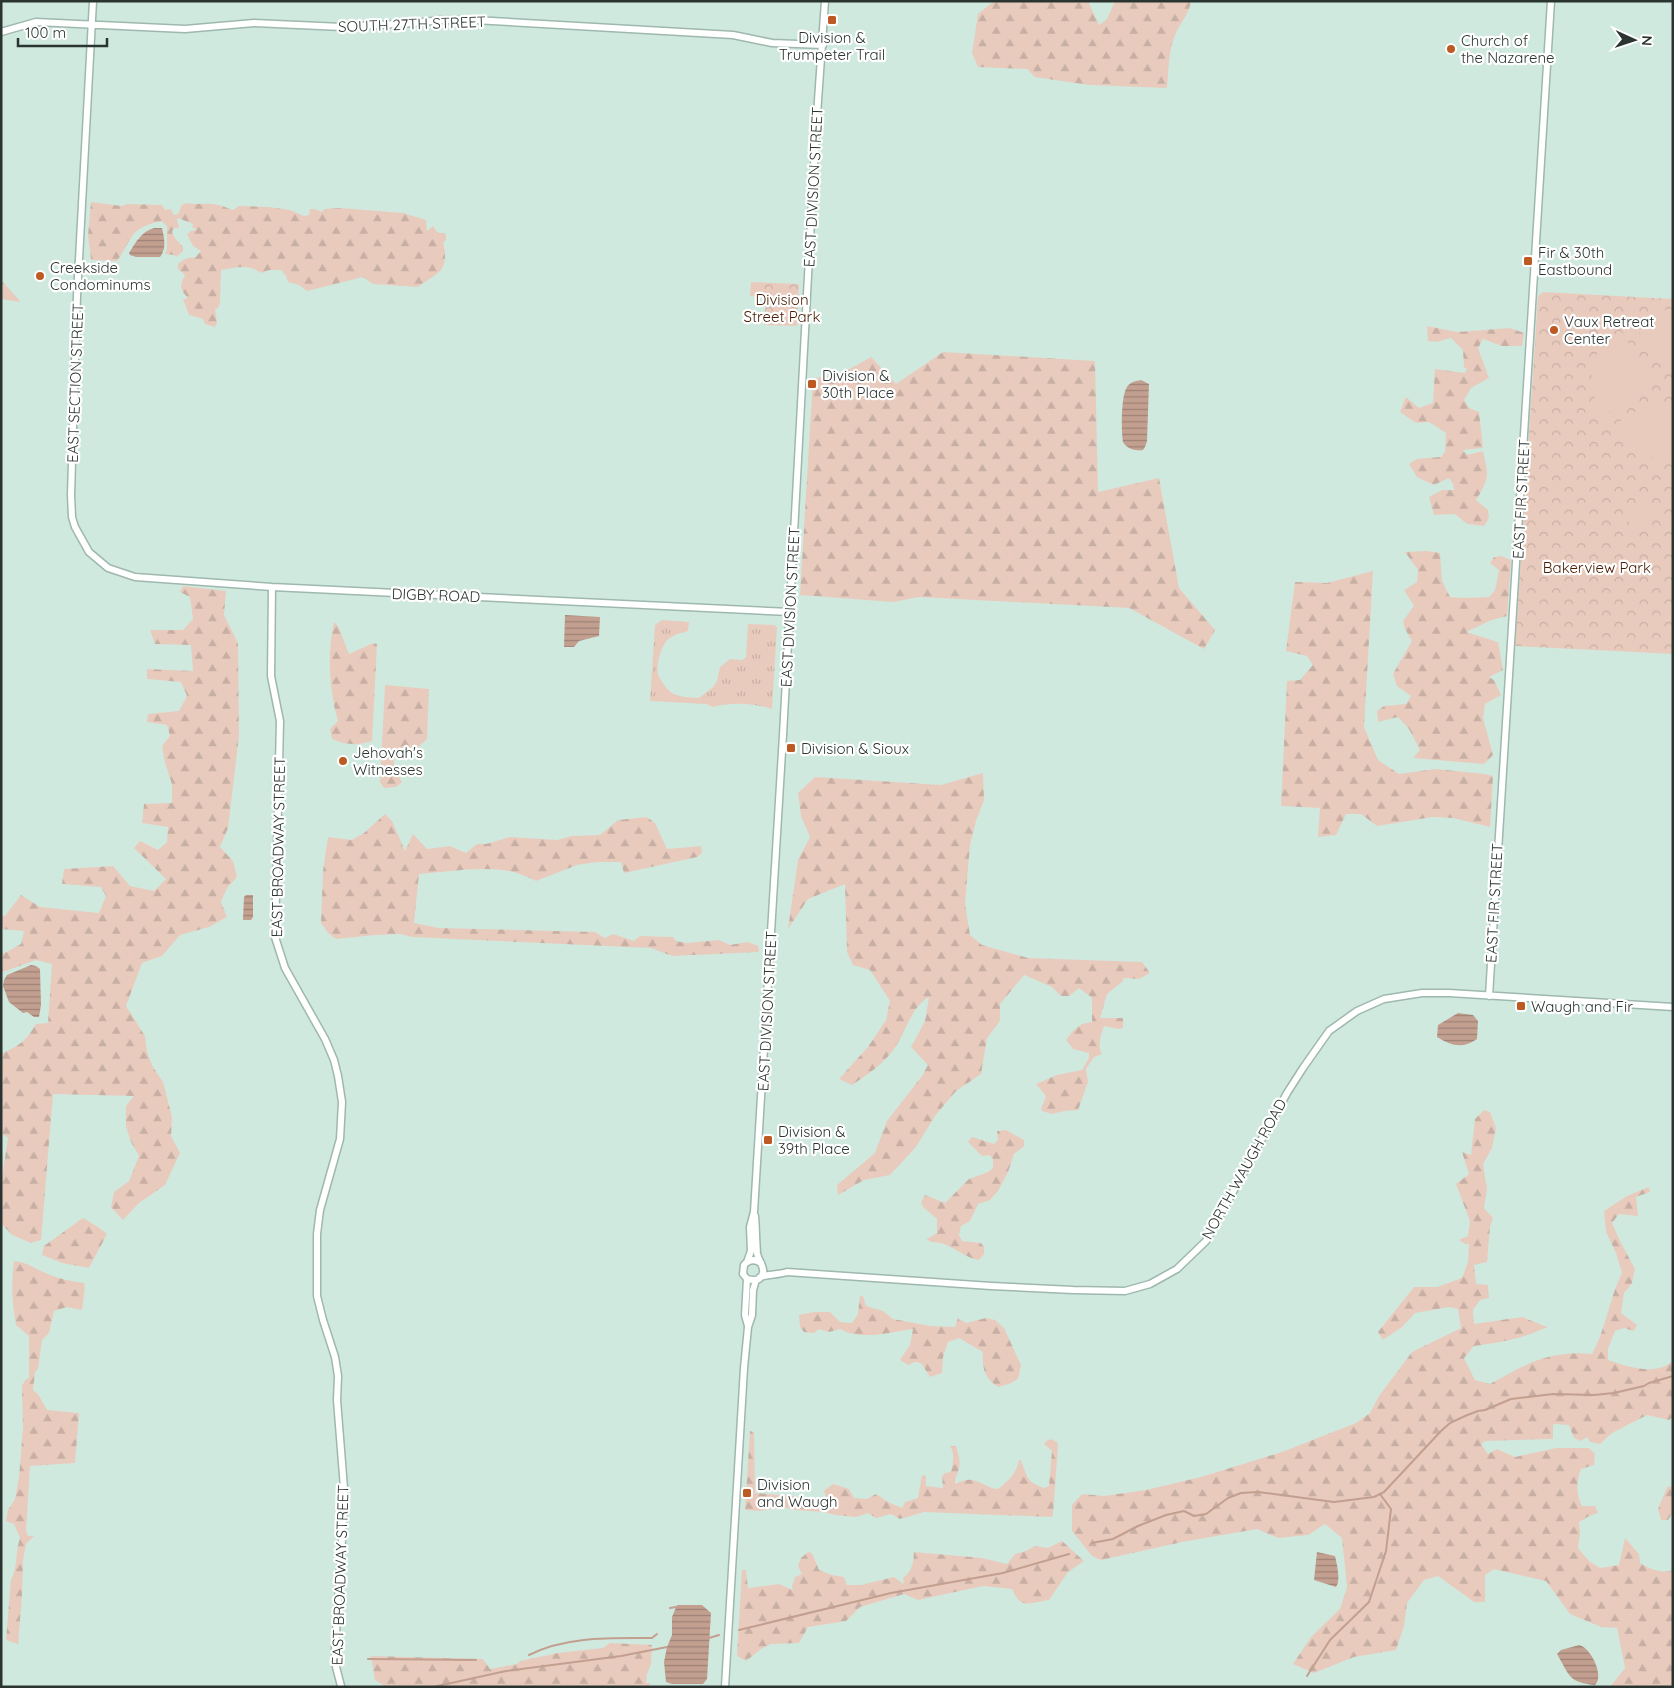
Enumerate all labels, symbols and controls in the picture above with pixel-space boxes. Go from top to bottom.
street label: SOUTH 27TH STREET [338,12,486,36]
marker: Division & Trumpeter Trail [826,14,838,26]
scale bar [18,15,106,47]
north arrow [1609,15,1659,65]
text: 100 m [25,23,66,42]
place label: Division & Trumpeter Trail [779,28,885,64]
place label: Church of the Nazarene [1461,31,1555,67]
text: N [1638,35,1656,46]
marker: Church of the Nazarene [1445,43,1457,55]
street label: EAST DIVISION STREET [799,106,827,268]
place label: Fir & 30th Eastbound [1538,243,1612,279]
marker: Fir & 30th Eastbound [1522,255,1534,267]
place label: Creekside Condominums [50,258,151,294]
marker: Creekside Condominums [34,270,46,282]
park label: Division Street Park [744,290,820,326]
street label: EAST SECTION STREET [63,303,87,463]
place label: Vaux Retreat Center [1564,312,1654,348]
marker: Vaux Retreat Center [1548,324,1560,336]
place label: Division & 30th Place [822,366,894,402]
marker: Division & 30th Place [806,378,818,390]
street label: EAST FIR STREET [1508,439,1534,559]
street label: EAST DIVISION STREET [776,526,804,688]
park label: Bakerview Park [1543,558,1651,577]
street label: DIGBY ROAD [391,584,481,606]
place label: Division & Sioux [801,739,909,758]
marker: Division & Sioux [785,742,797,754]
place label: Jehovah's Witnesses [353,743,423,779]
marker: Jehovah's Witnesses [337,755,349,767]
street label: EAST BROADWAY STREET [267,757,289,937]
street label: EAST FIR STREET [1481,843,1507,963]
street label: EAST DIVISION STREET [753,930,781,1092]
place label: Waugh and Fir [1531,997,1633,1016]
marker: Waugh and Fir [1515,1000,1527,1012]
street label: NORTH WAUGH ROAD [1197,1095,1291,1243]
place label: Division & 39th Place [778,1122,850,1158]
marker: Division & 39th Place [762,1134,774,1146]
place label: Division and Waugh [757,1475,838,1511]
street label: EAST BROADWAY STREET [327,1484,353,1666]
marker: Division and Waugh [741,1487,753,1499]

